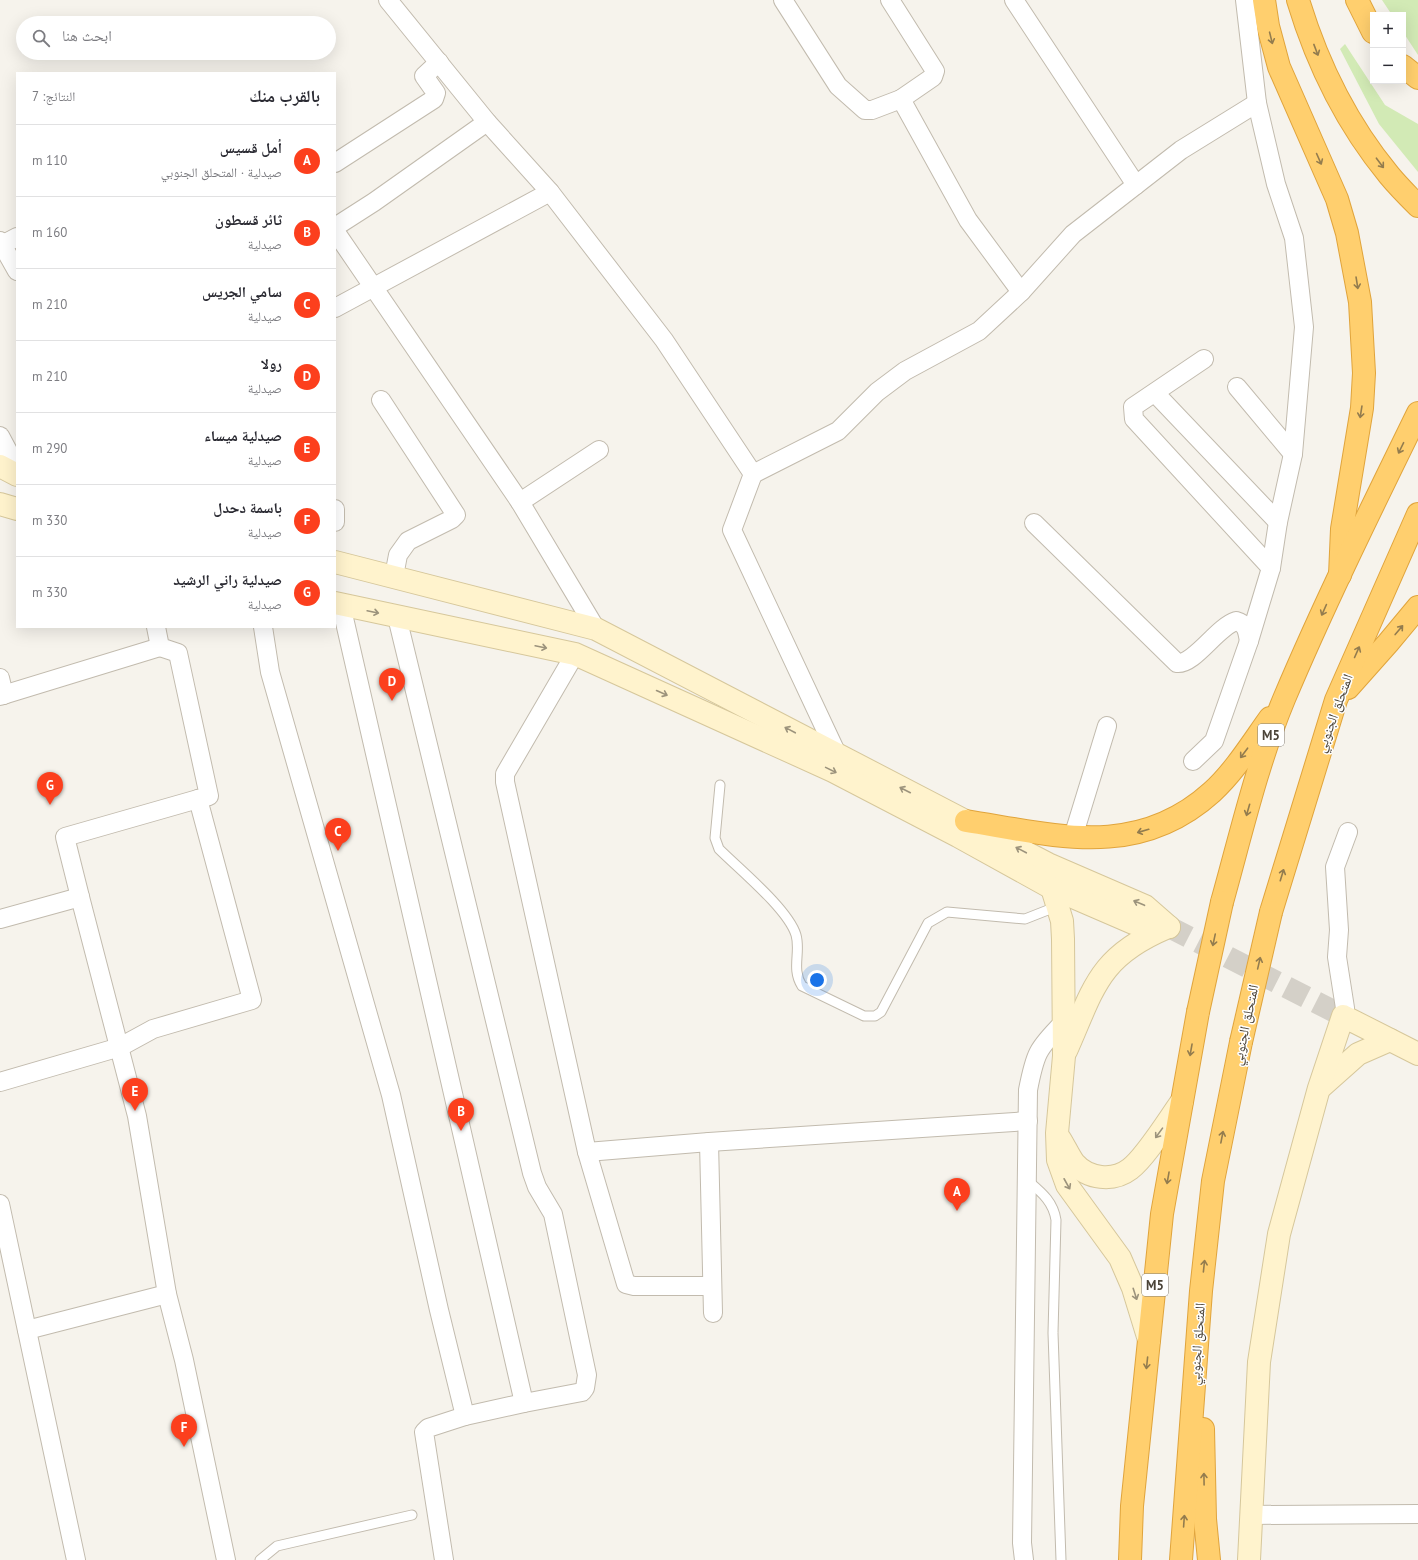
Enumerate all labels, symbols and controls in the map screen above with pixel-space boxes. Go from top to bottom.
map controls [1370,12,1406,84]
button: + [1370,12,1406,48]
search box [16,16,336,60]
text: ابحث هنا [62,26,112,45]
icon: search [30,27,52,49]
one-way arrow [1268,31,1275,44]
one-way arrow [1312,44,1320,56]
button: − [1370,48,1406,84]
text: بالقرب منك [249,85,320,107]
text: النتائج: 7 [32,88,75,105]
text: أمل قسيس [220,138,282,157]
text: 110 m [32,152,67,169]
text: A [303,152,311,169]
one-way arrow [1316,152,1323,164]
one-way arrow [1376,157,1384,168]
text: صيدلية · المتحلق الجنوبي [161,164,282,181]
text: ثائر قسطون [215,210,282,229]
text: 160 m [32,224,67,241]
text: B [303,224,311,241]
text: صيدلية [248,236,282,253]
one-way arrow [1353,276,1361,289]
text: سامي الجريس [202,282,282,301]
text: 210 m [32,296,67,313]
text: C [303,296,311,313]
text: صيدلية [248,308,282,325]
text: رولا [261,354,282,373]
text: 210 m [32,368,67,385]
text: D [303,368,311,385]
text: صيدلية [248,380,282,397]
one-way arrow [1357,405,1365,418]
text: صيدلية ميساء [204,426,282,445]
text: 290 m [32,440,67,457]
text: E [304,440,310,457]
one-way arrow [1397,442,1404,454]
text: صيدلية [248,452,282,469]
text: باسمة دحدل [213,498,282,517]
text: 330 m [32,512,67,529]
text: F [304,512,310,529]
text: صيدلية [248,524,282,541]
text: صيدلية راني الرشيد [173,570,282,589]
text: 330 m [32,584,67,601]
text: G [303,584,311,601]
text: صيدلية [248,596,282,613]
one-way arrow [1320,604,1327,616]
one-way arrow [366,608,379,616]
one-way arrow [1395,625,1404,635]
one-way arrow [535,643,548,651]
one-way arrow [1354,646,1361,658]
pin: D [379,668,405,701]
street label: المتحلق الجنوبي [1311,671,1359,756]
one-way arrow [656,690,668,697]
road number: M5 [1258,724,1284,746]
one-way arrow [784,725,796,733]
one-way arrow [1240,748,1248,759]
one-way arrow [825,767,837,774]
pin: G [37,772,63,805]
one-way arrow [900,785,912,793]
one-way arrow [1244,803,1251,816]
pin: C [325,818,351,851]
one-way arrow [1137,828,1150,835]
one-way arrow [1015,846,1027,853]
one-way arrow [1279,869,1286,882]
one-way arrow [1133,899,1145,907]
one-way arrow [1209,933,1217,946]
one-way arrow [1256,957,1263,970]
your location [807,970,827,990]
street label: المتحلق الجنوبي [1228,983,1265,1068]
one-way arrow [1187,1043,1195,1056]
pin: E [122,1078,148,1111]
pin: B [448,1098,474,1131]
one-way arrow [1155,1127,1163,1138]
one-way arrow [1218,1131,1226,1144]
one-way arrow [1164,1171,1172,1184]
pin: A [944,1178,970,1211]
one-way arrow [1064,1178,1072,1190]
one-way arrow [1200,1260,1208,1273]
road number: M5 [1142,1274,1168,1296]
one-way arrow [1132,1288,1139,1301]
street label: المتحلق الجنوبي [1185,1302,1211,1386]
one-way arrow [1143,1356,1150,1369]
pin: F [171,1414,197,1447]
one-way arrow [1200,1473,1208,1486]
one-way arrow [1180,1515,1187,1528]

